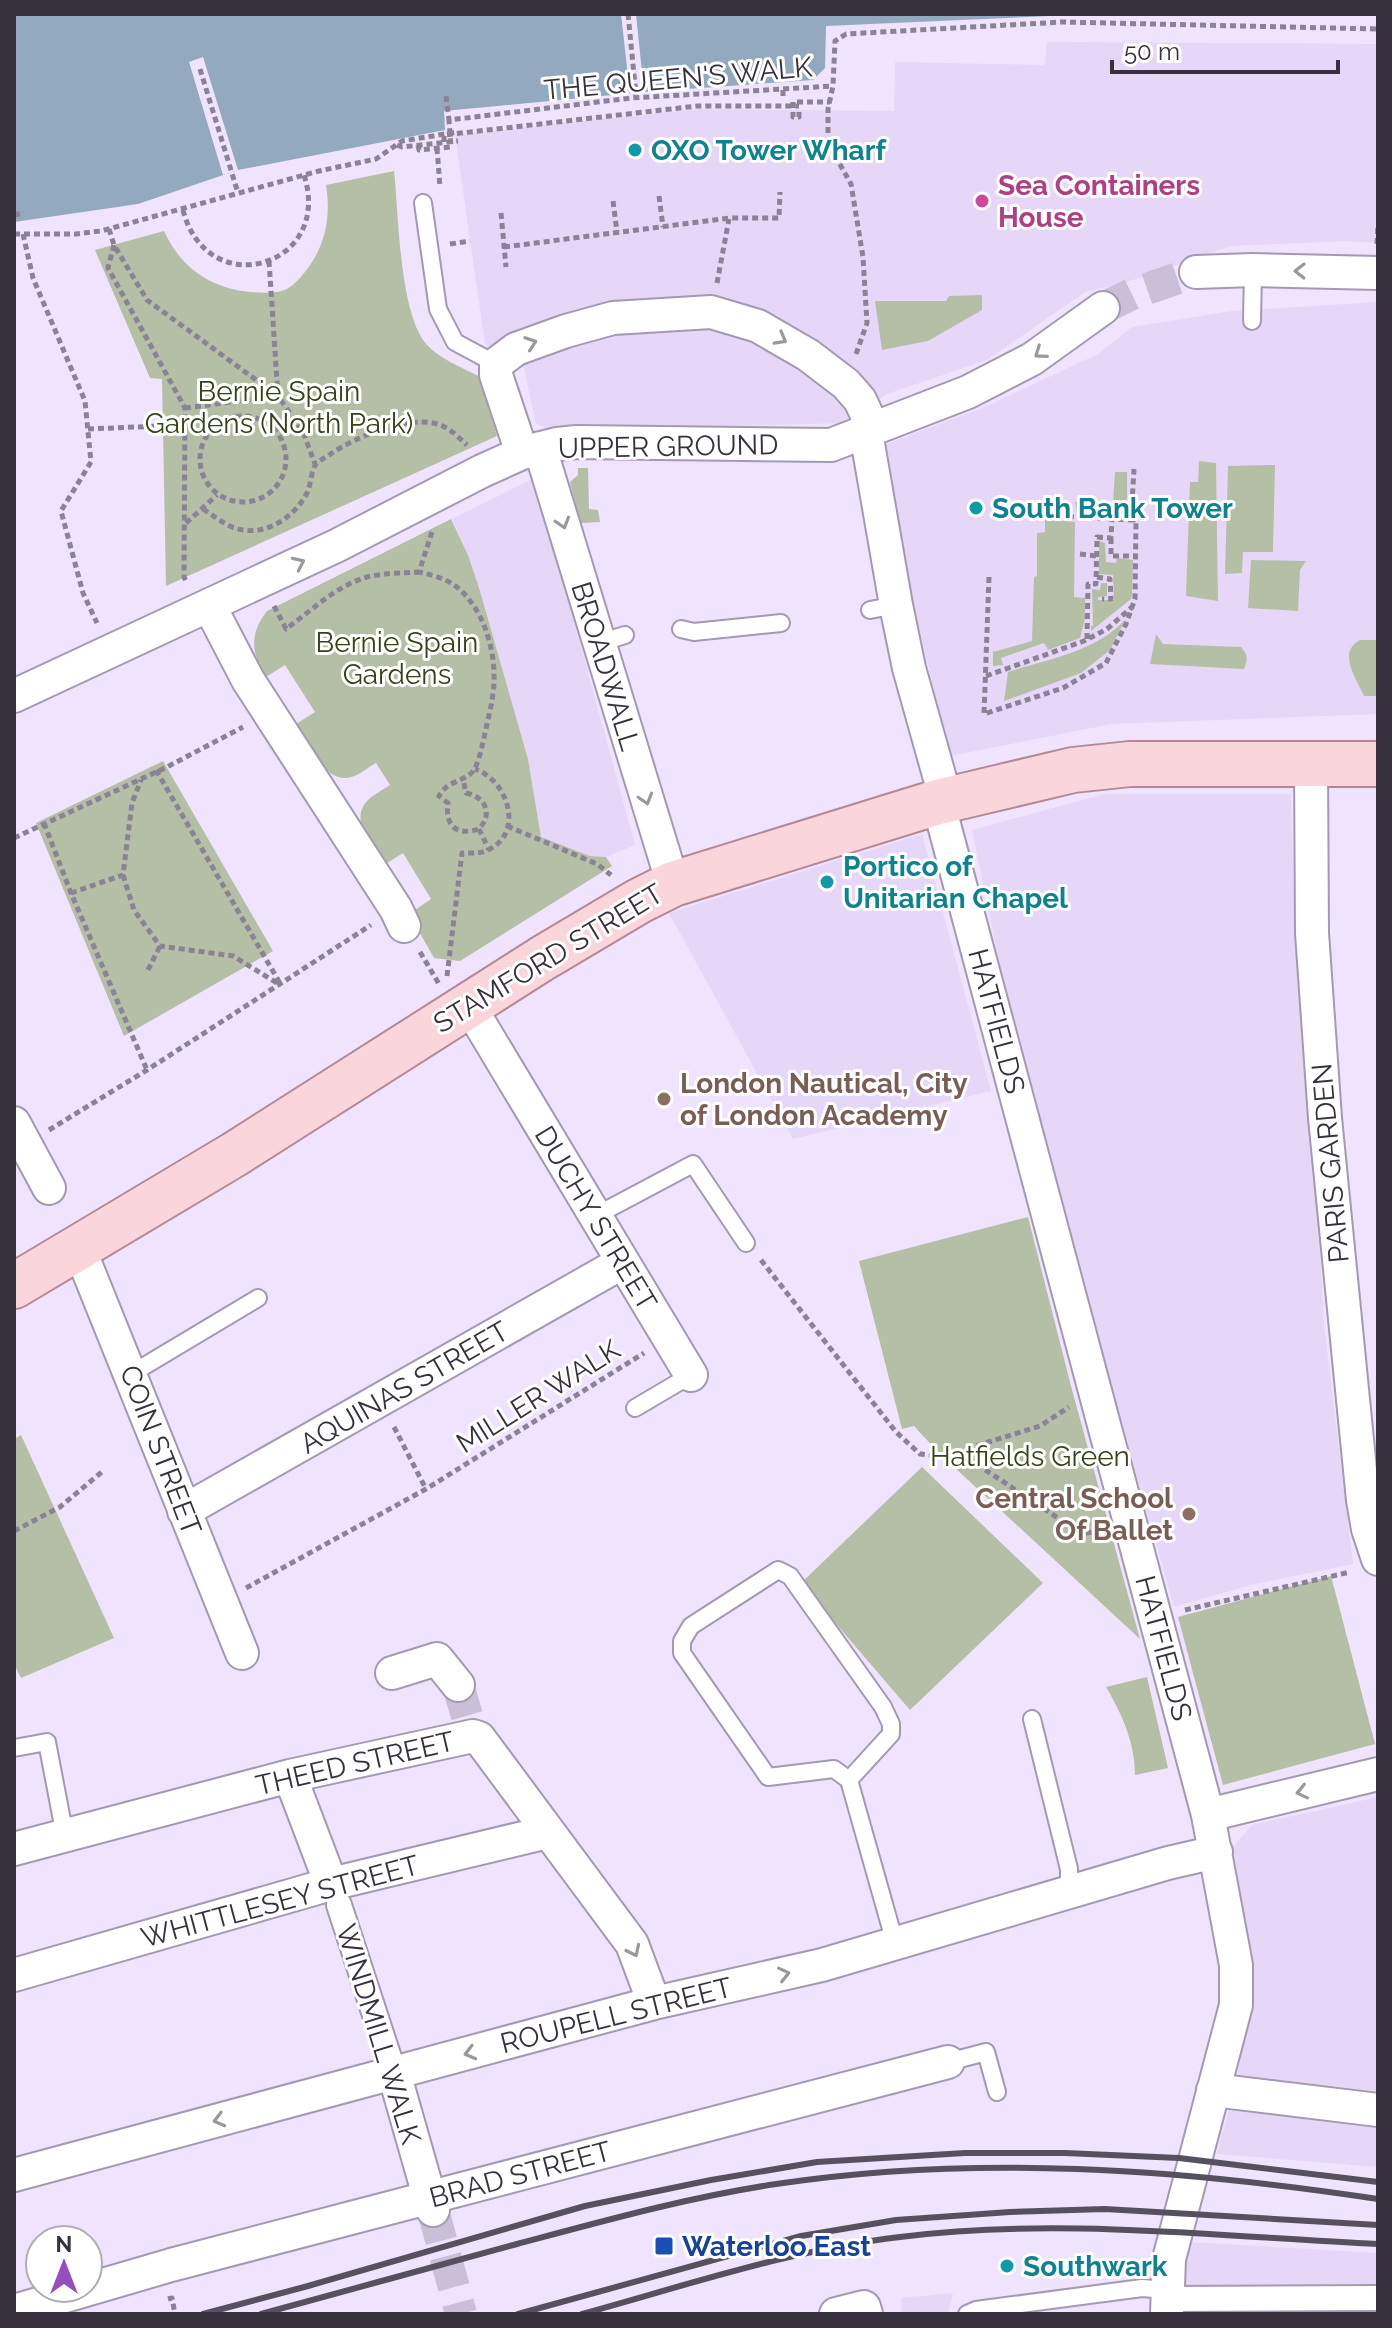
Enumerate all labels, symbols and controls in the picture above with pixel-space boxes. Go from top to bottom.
scale bar [1112,24,1338,74]
text: 50 m [1124,37,1180,66]
street label: THE QUEEN'S WALK [542,50,814,107]
place label: OXO Tower Wharf [651,134,888,167]
marker: OXO Tower Wharf [626,141,644,159]
place label: Sea Containers House [998,169,1200,234]
marker: Sea Containers House [973,192,991,210]
one-way arrow [1293,262,1306,279]
one-way arrow [772,329,787,345]
one-way arrow [523,337,537,353]
one-way arrow [1034,343,1048,358]
park label: Bernie Spain Gardens (North Park) [145,375,413,440]
street label: UPPER GROUND [557,428,779,465]
place label: South Bank Tower [992,492,1233,525]
marker: South Bank Tower [967,499,985,517]
one-way arrow [554,515,570,529]
one-way arrow [291,557,305,573]
street label: BROADWALL [564,578,647,755]
park label: Bernie Spain Gardens [316,626,478,691]
one-way arrow [636,791,652,805]
place label: Portico of Unitarian Chapel [843,850,1068,915]
marker: Portico of Unitarian Chapel [818,873,836,891]
street label: STAMFORD STREET [428,877,669,1040]
street label: HATFIELDS [961,945,1032,1097]
street label: PARIS GARDEN [1305,1062,1356,1264]
place label: London Nautical, City of London Academy [680,1067,968,1132]
marker: London Nautical, City of London Academy [655,1090,673,1108]
street label: DUCHY STREET [528,1120,664,1316]
street label: AQUINAS STREET [294,1314,514,1461]
street label: MILLER WALK [450,1333,626,1460]
street label: COIN STREET [113,1361,208,1540]
park label: Hatfields Green [930,1440,1130,1473]
place label: Central School Of Ballet [975,1482,1173,1547]
marker: Central School Of Ballet [1180,1505,1198,1523]
street label: HATFIELDS [1128,1572,1199,1724]
street label: THEED STREET [253,1725,457,1802]
one-way arrow [1296,1783,1309,1800]
street label: WHITTLESEY STREET [138,1849,423,1954]
street label: WINDMILL WALK [329,1920,428,2148]
one-way arrow [624,1943,640,1958]
one-way arrow [777,1966,791,1983]
street label: ROUPELL STREET [497,1971,735,2060]
one-way arrow [464,2043,478,2060]
one-way arrow [212,2111,226,2127]
street label: BRAD STREET [426,2134,614,2215]
north arrow [24,2224,104,2304]
place label: Waterloo East [682,2230,871,2263]
text: N [56,2231,72,2257]
marker: Waterloo East [653,2235,675,2257]
place label: Southwark [1023,2250,1168,2283]
marker: Southwark [998,2257,1016,2275]

